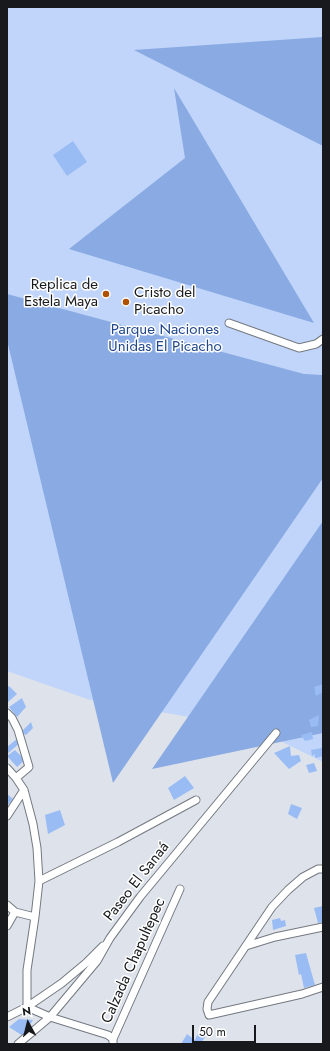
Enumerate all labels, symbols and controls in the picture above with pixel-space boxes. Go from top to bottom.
place label: Replica de Estela Maya [24,276,98,311]
place label: Cristo del Picacho [134,284,195,319]
marker: Replica de Estela Maya [101,289,111,299]
marker: Cristo del Picacho [121,297,131,307]
park label: Parque Naciones Unidas El Picacho [108,321,222,356]
street label: Paseo El Sanaá [101,839,173,925]
street label: Calzada Chapultepec [98,896,170,1026]
north arrow [8,1003,48,1043]
text: N [21,1003,32,1020]
scale bar [194,1017,258,1043]
text: 50 m [199,1023,226,1041]

